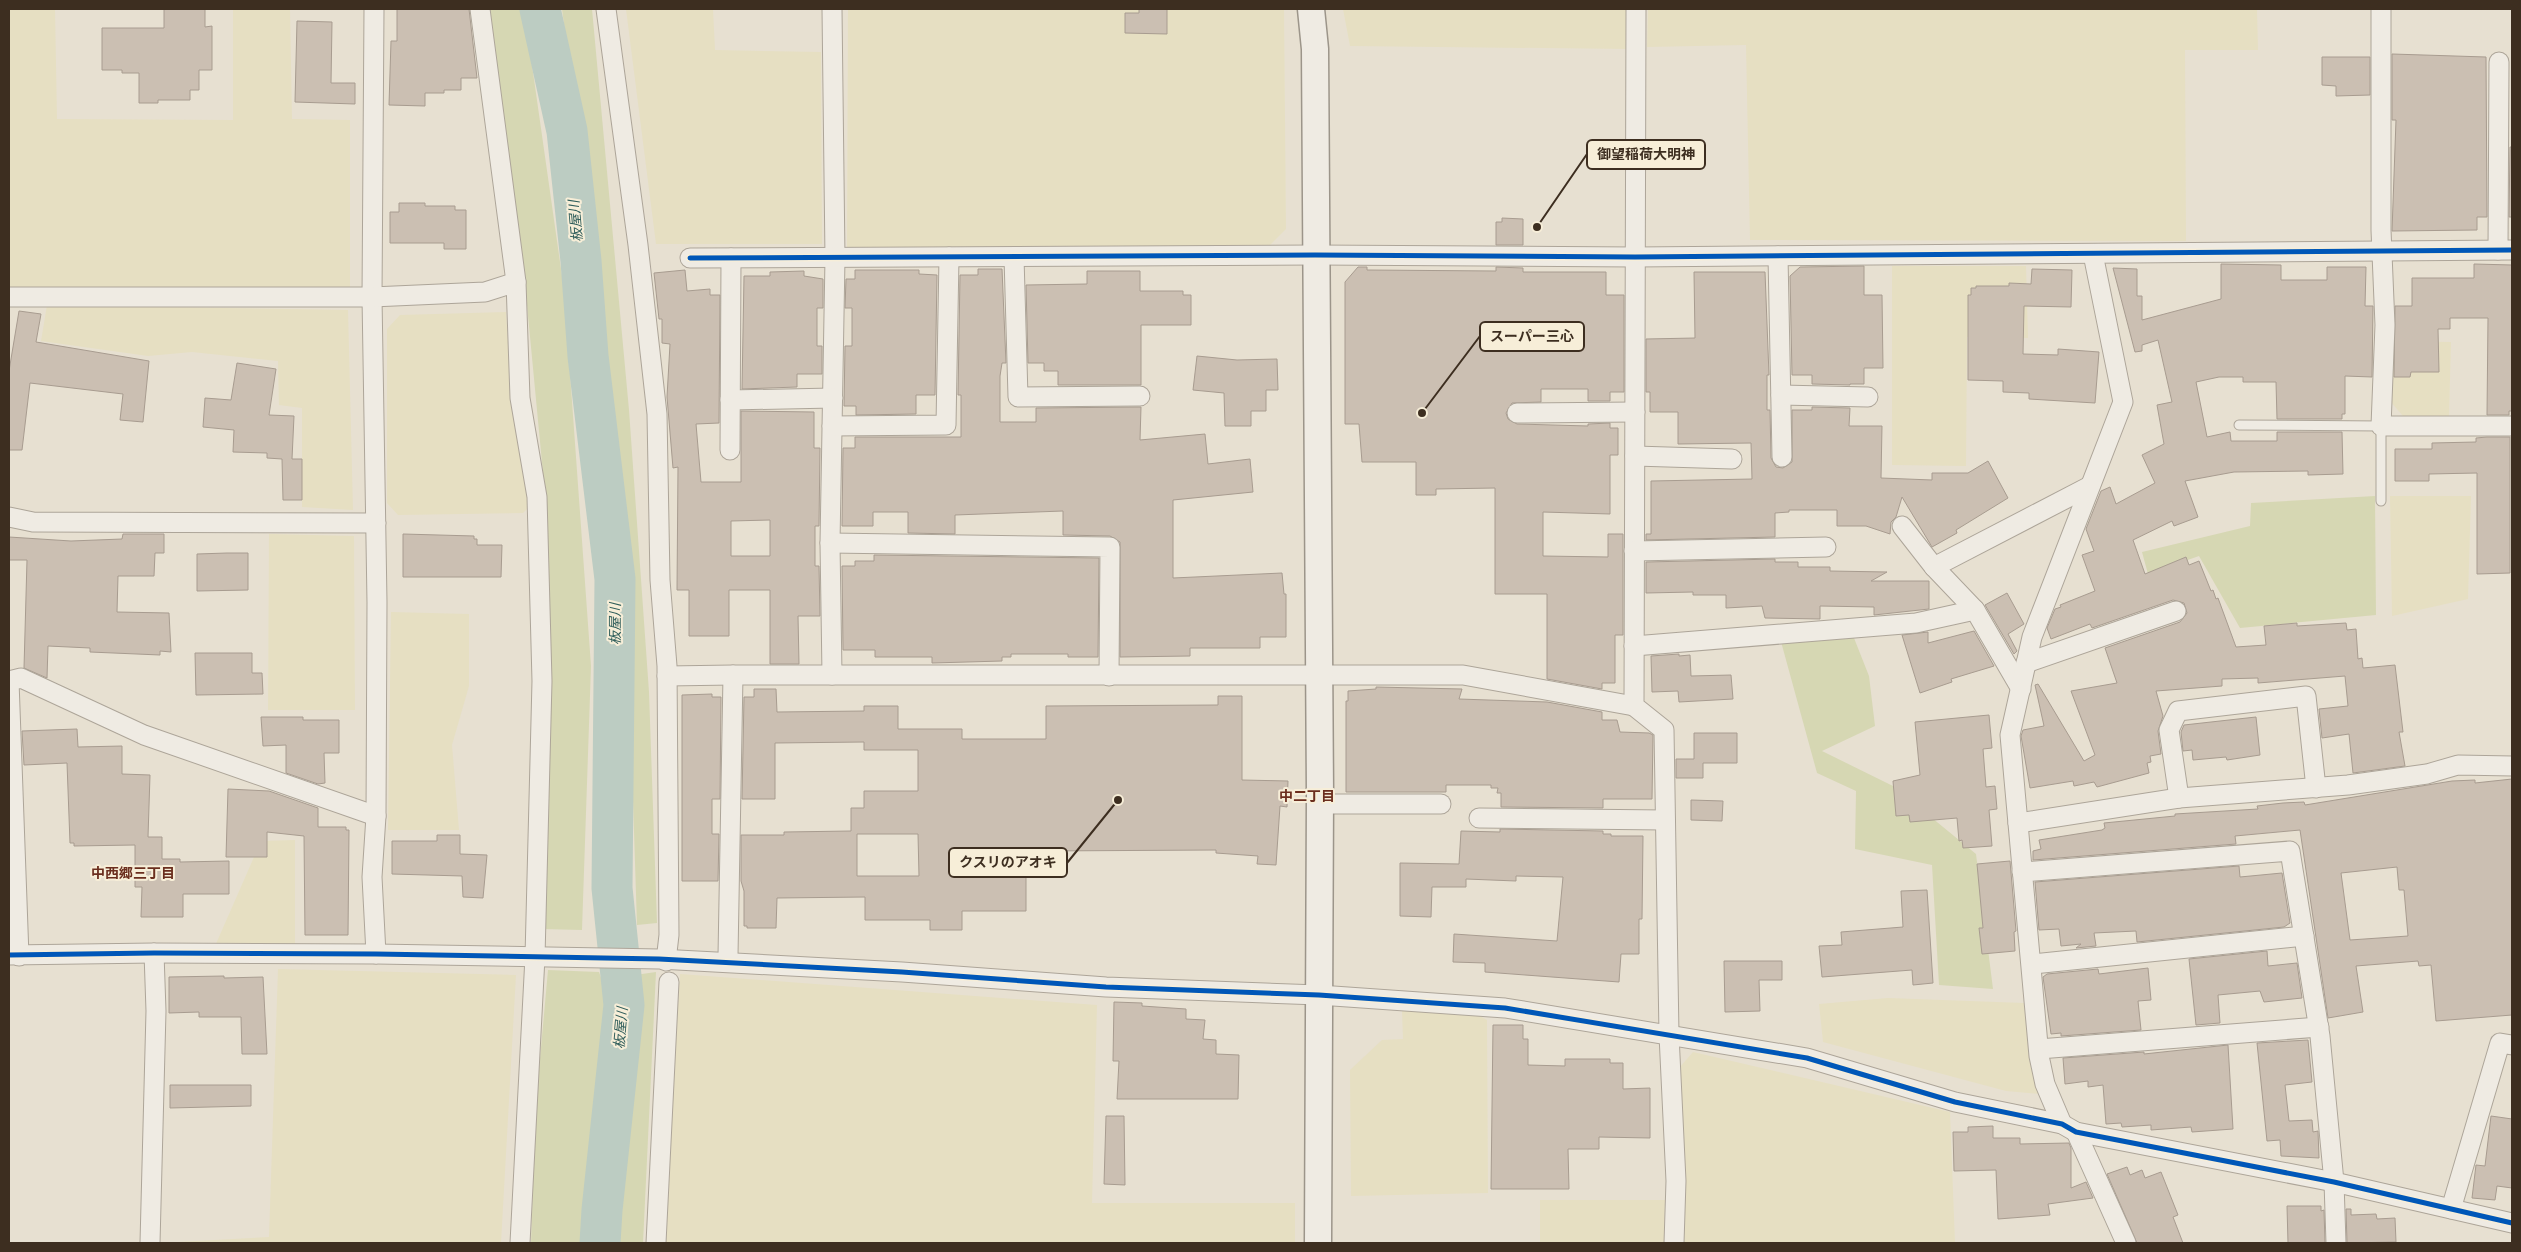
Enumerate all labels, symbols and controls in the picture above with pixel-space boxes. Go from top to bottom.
callout: 御望稲荷大明神 [1587,140,1705,169]
text: 御望稲荷大明神 [1597,146,1695,163]
water label: 板屋川 [566,197,586,243]
callout: スーパー三心 [1480,322,1584,351]
text: スーパー三心 [1490,328,1574,345]
water label: 板屋川 [607,601,624,645]
district label: 中二丁目 [1279,788,1335,805]
callout: クスリのアオキ [949,848,1067,877]
text: クスリのアオキ [959,854,1057,871]
district label: 中西郷三丁目 [91,865,175,882]
water label: 板屋川 [611,1004,631,1050]

